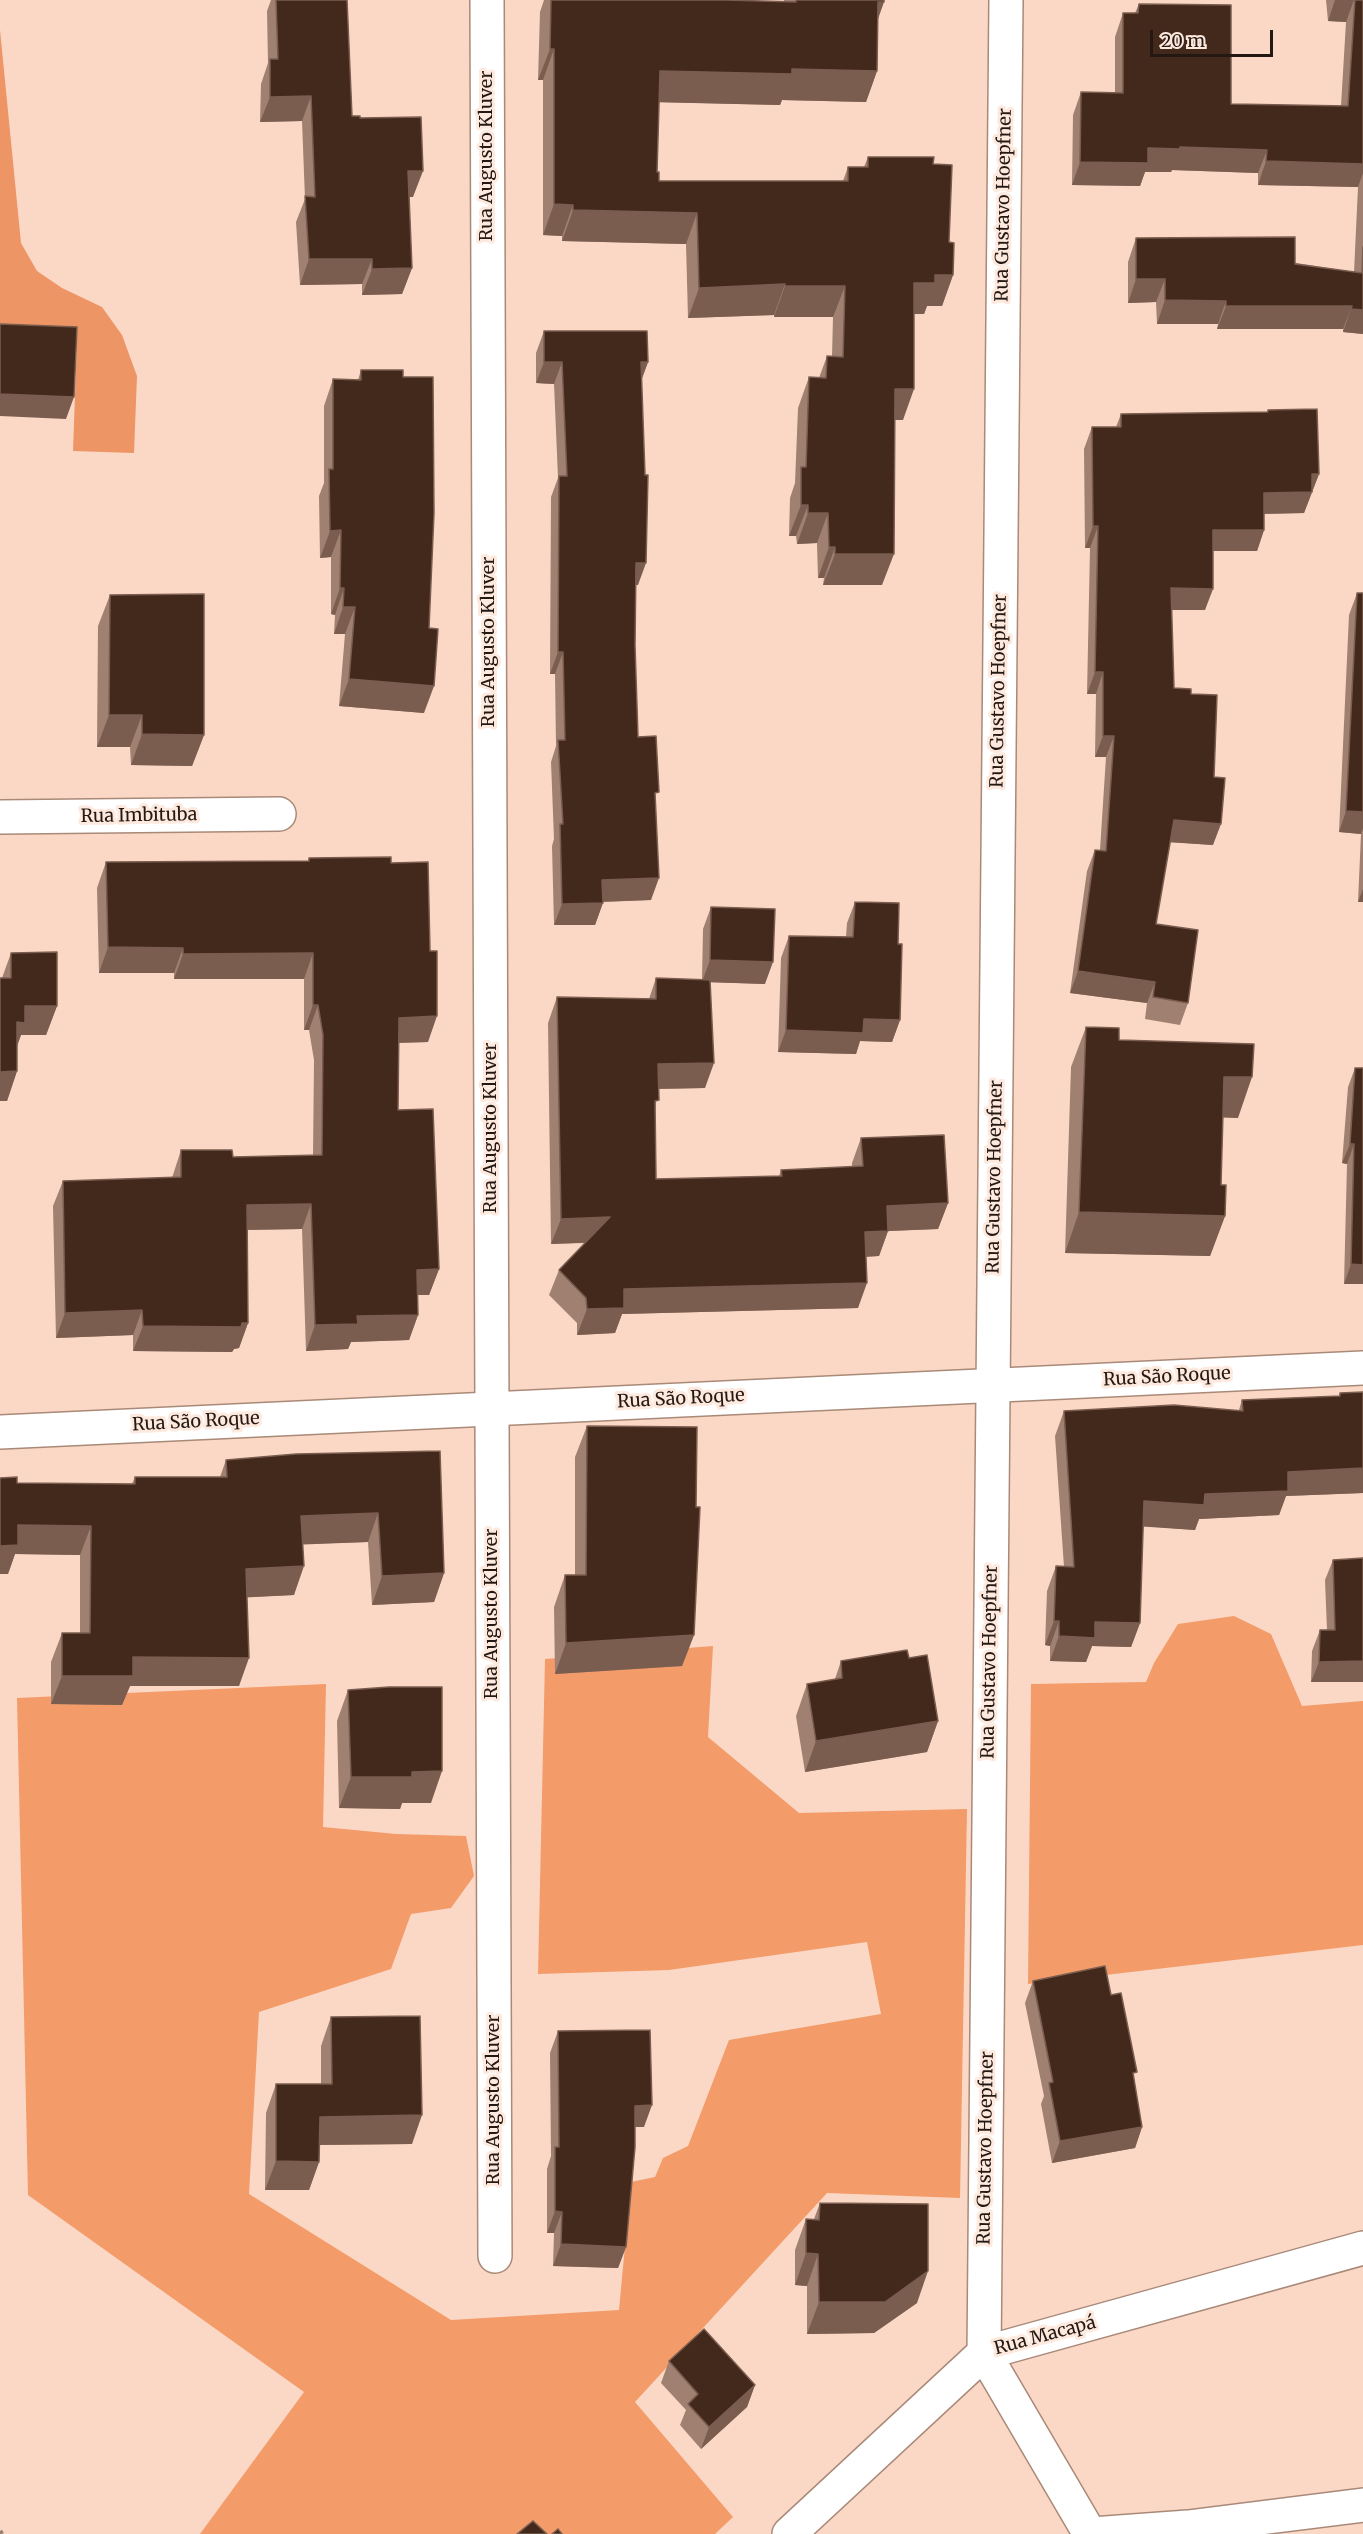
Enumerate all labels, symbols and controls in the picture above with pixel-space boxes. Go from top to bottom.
scale bar [1153,18,1276,56]
text: 20 m [1161,29,1205,52]
street label: Rua Augusto Kluver [476,71,498,241]
street label: Rua Gustavo Hoepfner [992,108,1016,302]
street label: Rua Augusto Kluver [478,557,500,727]
street label: Rua Gustavo Hoepfner [987,594,1011,788]
street label: Rua Imbituba [81,804,197,828]
street label: Rua Augusto Kluver [480,1043,502,1213]
street label: Rua Gustavo Hoepfner [983,1080,1007,1274]
street label: Rua São Roque [1103,1363,1231,1391]
street label: Rua São Roque [617,1385,745,1413]
street label: Rua São Roque [132,1408,260,1436]
street label: Rua Augusto Kluver [481,1529,503,1699]
street label: Rua Gustavo Hoepfner [978,1565,1002,1759]
street label: Rua Augusto Kluver [483,2015,505,2185]
street label: Rua Gustavo Hoepfner [974,2051,998,2245]
street label: Rua Macapá [992,2312,1098,2360]

